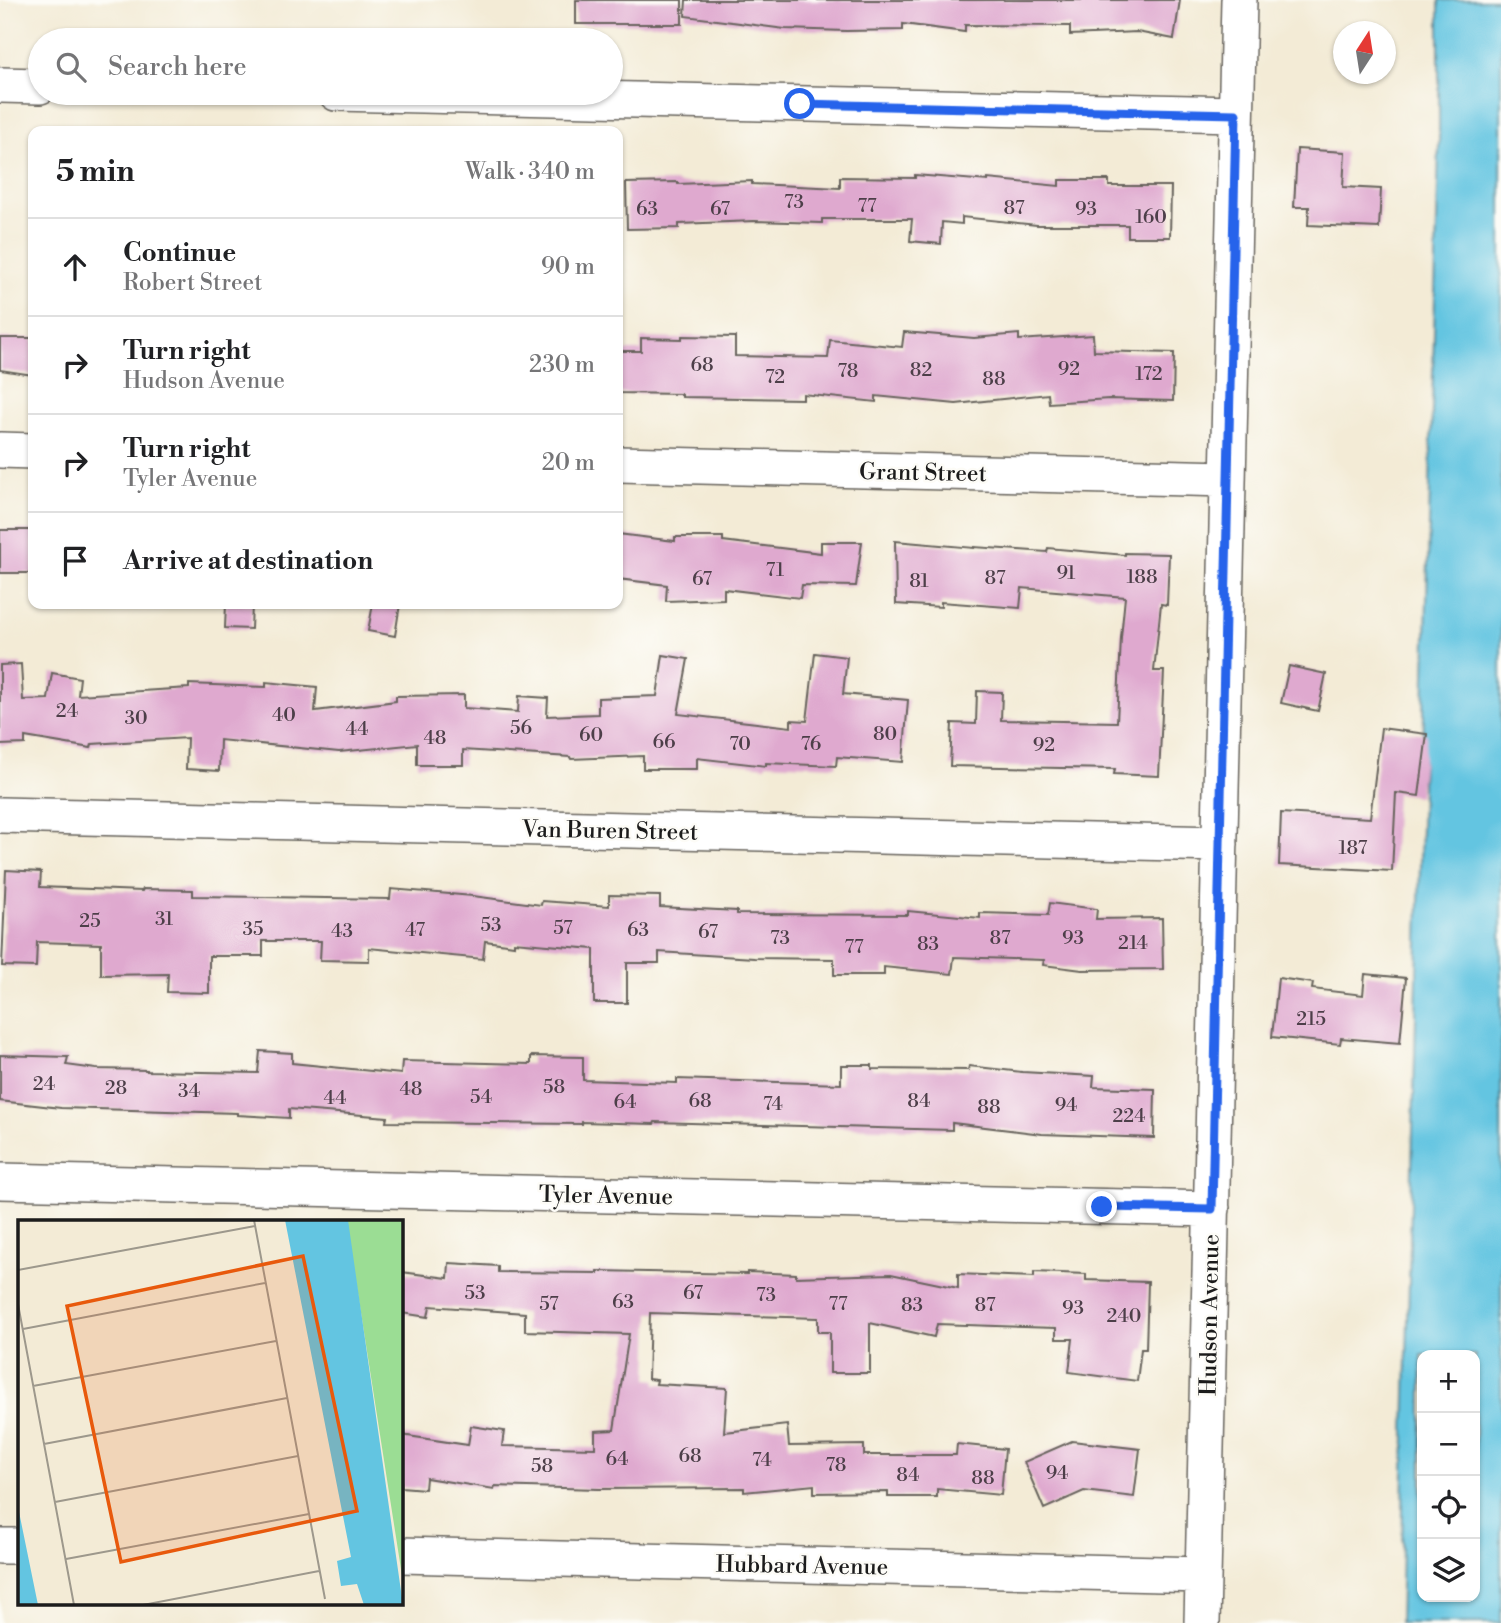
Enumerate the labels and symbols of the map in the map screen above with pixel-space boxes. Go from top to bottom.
north arrow [1333,21,1396,84]
route start [784,88,815,119]
house number: 73 [784,190,804,214]
house number: 77 [857,194,877,218]
house number: 87 [1004,196,1025,220]
house number: 63 [636,197,658,221]
house number: 67 [710,197,730,221]
house number: 93 [1075,197,1097,221]
house number: 160 [1135,205,1167,229]
house number: 68 [690,353,714,377]
house number: 92 [1058,357,1080,381]
house number: 82 [910,358,932,382]
house number: 78 [838,359,858,383]
house number: 172 [1135,362,1163,386]
house number: 72 [765,365,785,389]
house number: 88 [982,367,1006,391]
street label: Grant Street [859,458,987,488]
house number: 71 [766,558,784,582]
house number: 91 [1056,561,1076,585]
house number: 188 [1126,565,1158,589]
house number: 87 [985,566,1006,590]
house number: 67 [692,567,712,591]
house number: 81 [909,569,929,593]
house number: 24 [56,699,78,723]
house number: 40 [272,703,296,727]
house number: 30 [124,706,148,730]
house number: 56 [510,716,532,740]
house number: 44 [346,717,369,741]
house number: 80 [873,722,897,746]
house number: 60 [579,723,603,747]
house number: 48 [424,726,446,750]
house number: 66 [652,730,676,754]
house number: 70 [729,732,751,756]
house number: 76 [801,732,821,756]
house number: 92 [1033,733,1055,757]
street label: Van Buren Street [521,815,698,847]
house number: 187 [1339,836,1368,860]
house number: 31 [155,907,173,931]
house number: 25 [79,909,101,933]
house number: 53 [481,913,501,937]
house number: 57 [553,916,573,940]
house number: 35 [243,917,263,941]
house number: 47 [405,918,425,942]
house number: 63 [627,918,649,942]
house number: 43 [331,919,353,943]
house number: 67 [698,920,718,944]
house number: 73 [770,926,790,950]
house number: 87 [990,926,1011,950]
house number: 93 [1062,926,1084,950]
house number: 214 [1118,931,1148,955]
house number: 83 [917,932,939,956]
house number: 77 [844,935,864,959]
house number: 215 [1296,1007,1326,1031]
house number: 24 [33,1072,55,1096]
house number: 58 [543,1075,565,1099]
house number: 28 [105,1076,127,1100]
house number: 48 [400,1077,422,1101]
house number: 34 [178,1079,200,1103]
house number: 54 [470,1085,492,1109]
house number: 44 [324,1086,347,1110]
house number: 68 [688,1089,712,1113]
house number: 84 [907,1089,931,1113]
house number: 64 [613,1090,637,1114]
house number: 74 [763,1092,783,1116]
house number: 94 [1055,1093,1077,1117]
house number: 88 [977,1095,1001,1119]
house number: 224 [1112,1104,1146,1128]
street label: Tyler Avenue [539,1181,673,1211]
route end [1086,1191,1117,1222]
inset map [18,1220,402,1606]
street label: Hudson Avenue [1195,1234,1225,1396]
house number: 53 [465,1281,485,1305]
house number: 67 [683,1281,703,1305]
house number: 73 [756,1283,776,1307]
house number: 63 [612,1290,634,1314]
house number: 57 [539,1292,559,1316]
house number: 77 [828,1292,848,1316]
house number: 83 [901,1293,923,1317]
house number: 87 [975,1293,996,1317]
house number: 93 [1062,1296,1084,1320]
house number: 240 [1107,1304,1141,1328]
house number: 68 [678,1444,702,1468]
house number: 64 [605,1447,629,1471]
house number: 74 [752,1448,772,1472]
house number: 78 [826,1453,846,1477]
house number: 58 [531,1454,553,1478]
house number: 94 [1046,1461,1068,1485]
house number: 84 [896,1463,920,1487]
house number: 88 [971,1466,995,1490]
street label: Hubbard Avenue [715,1550,889,1582]

